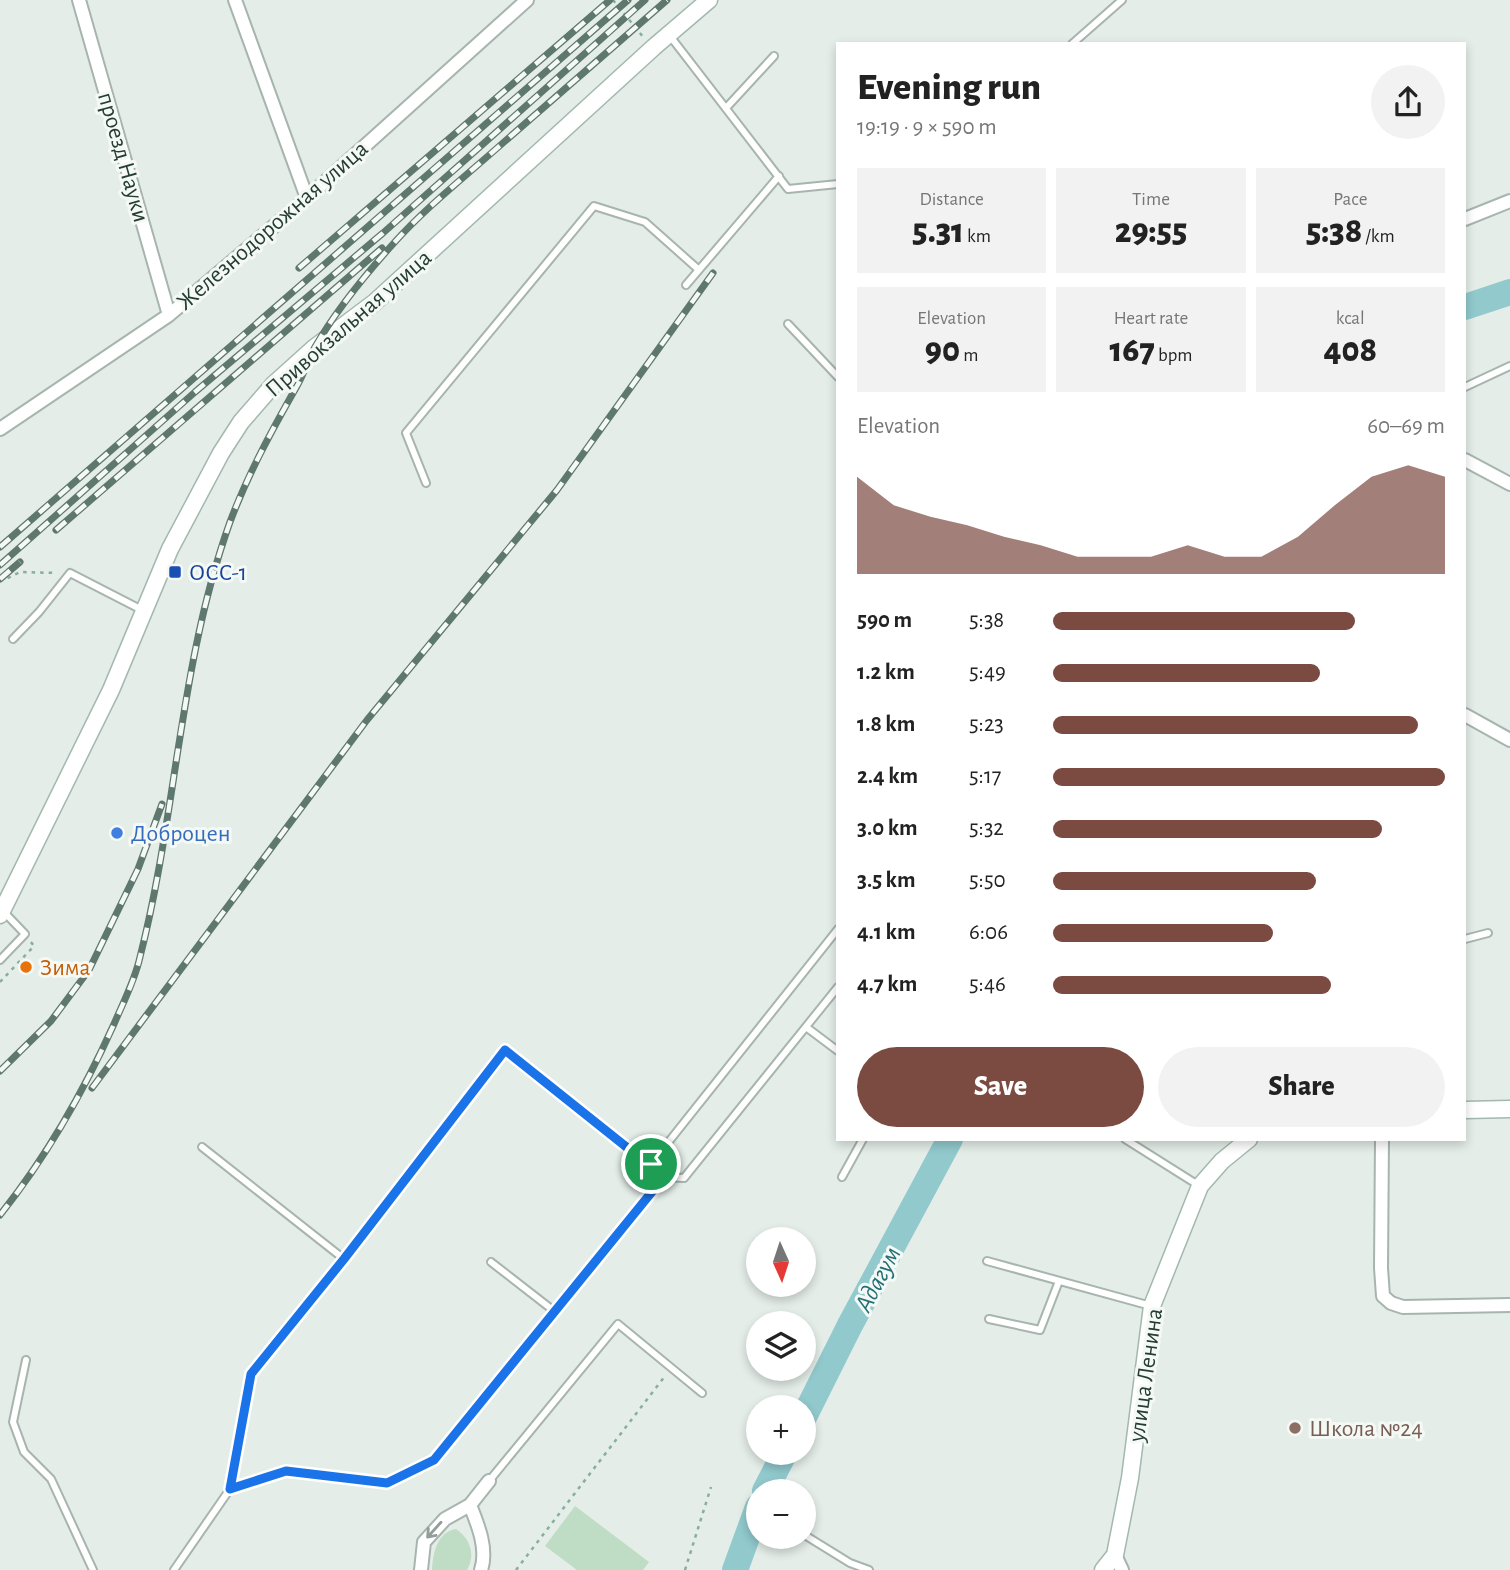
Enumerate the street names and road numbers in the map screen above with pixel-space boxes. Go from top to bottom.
street label: проезд Науки [93,89,153,225]
street label: Железнодорожная улица [173,136,373,315]
street label: Привокзальная улица [261,245,436,402]
street label: улица Ленина [1125,1307,1167,1445]

